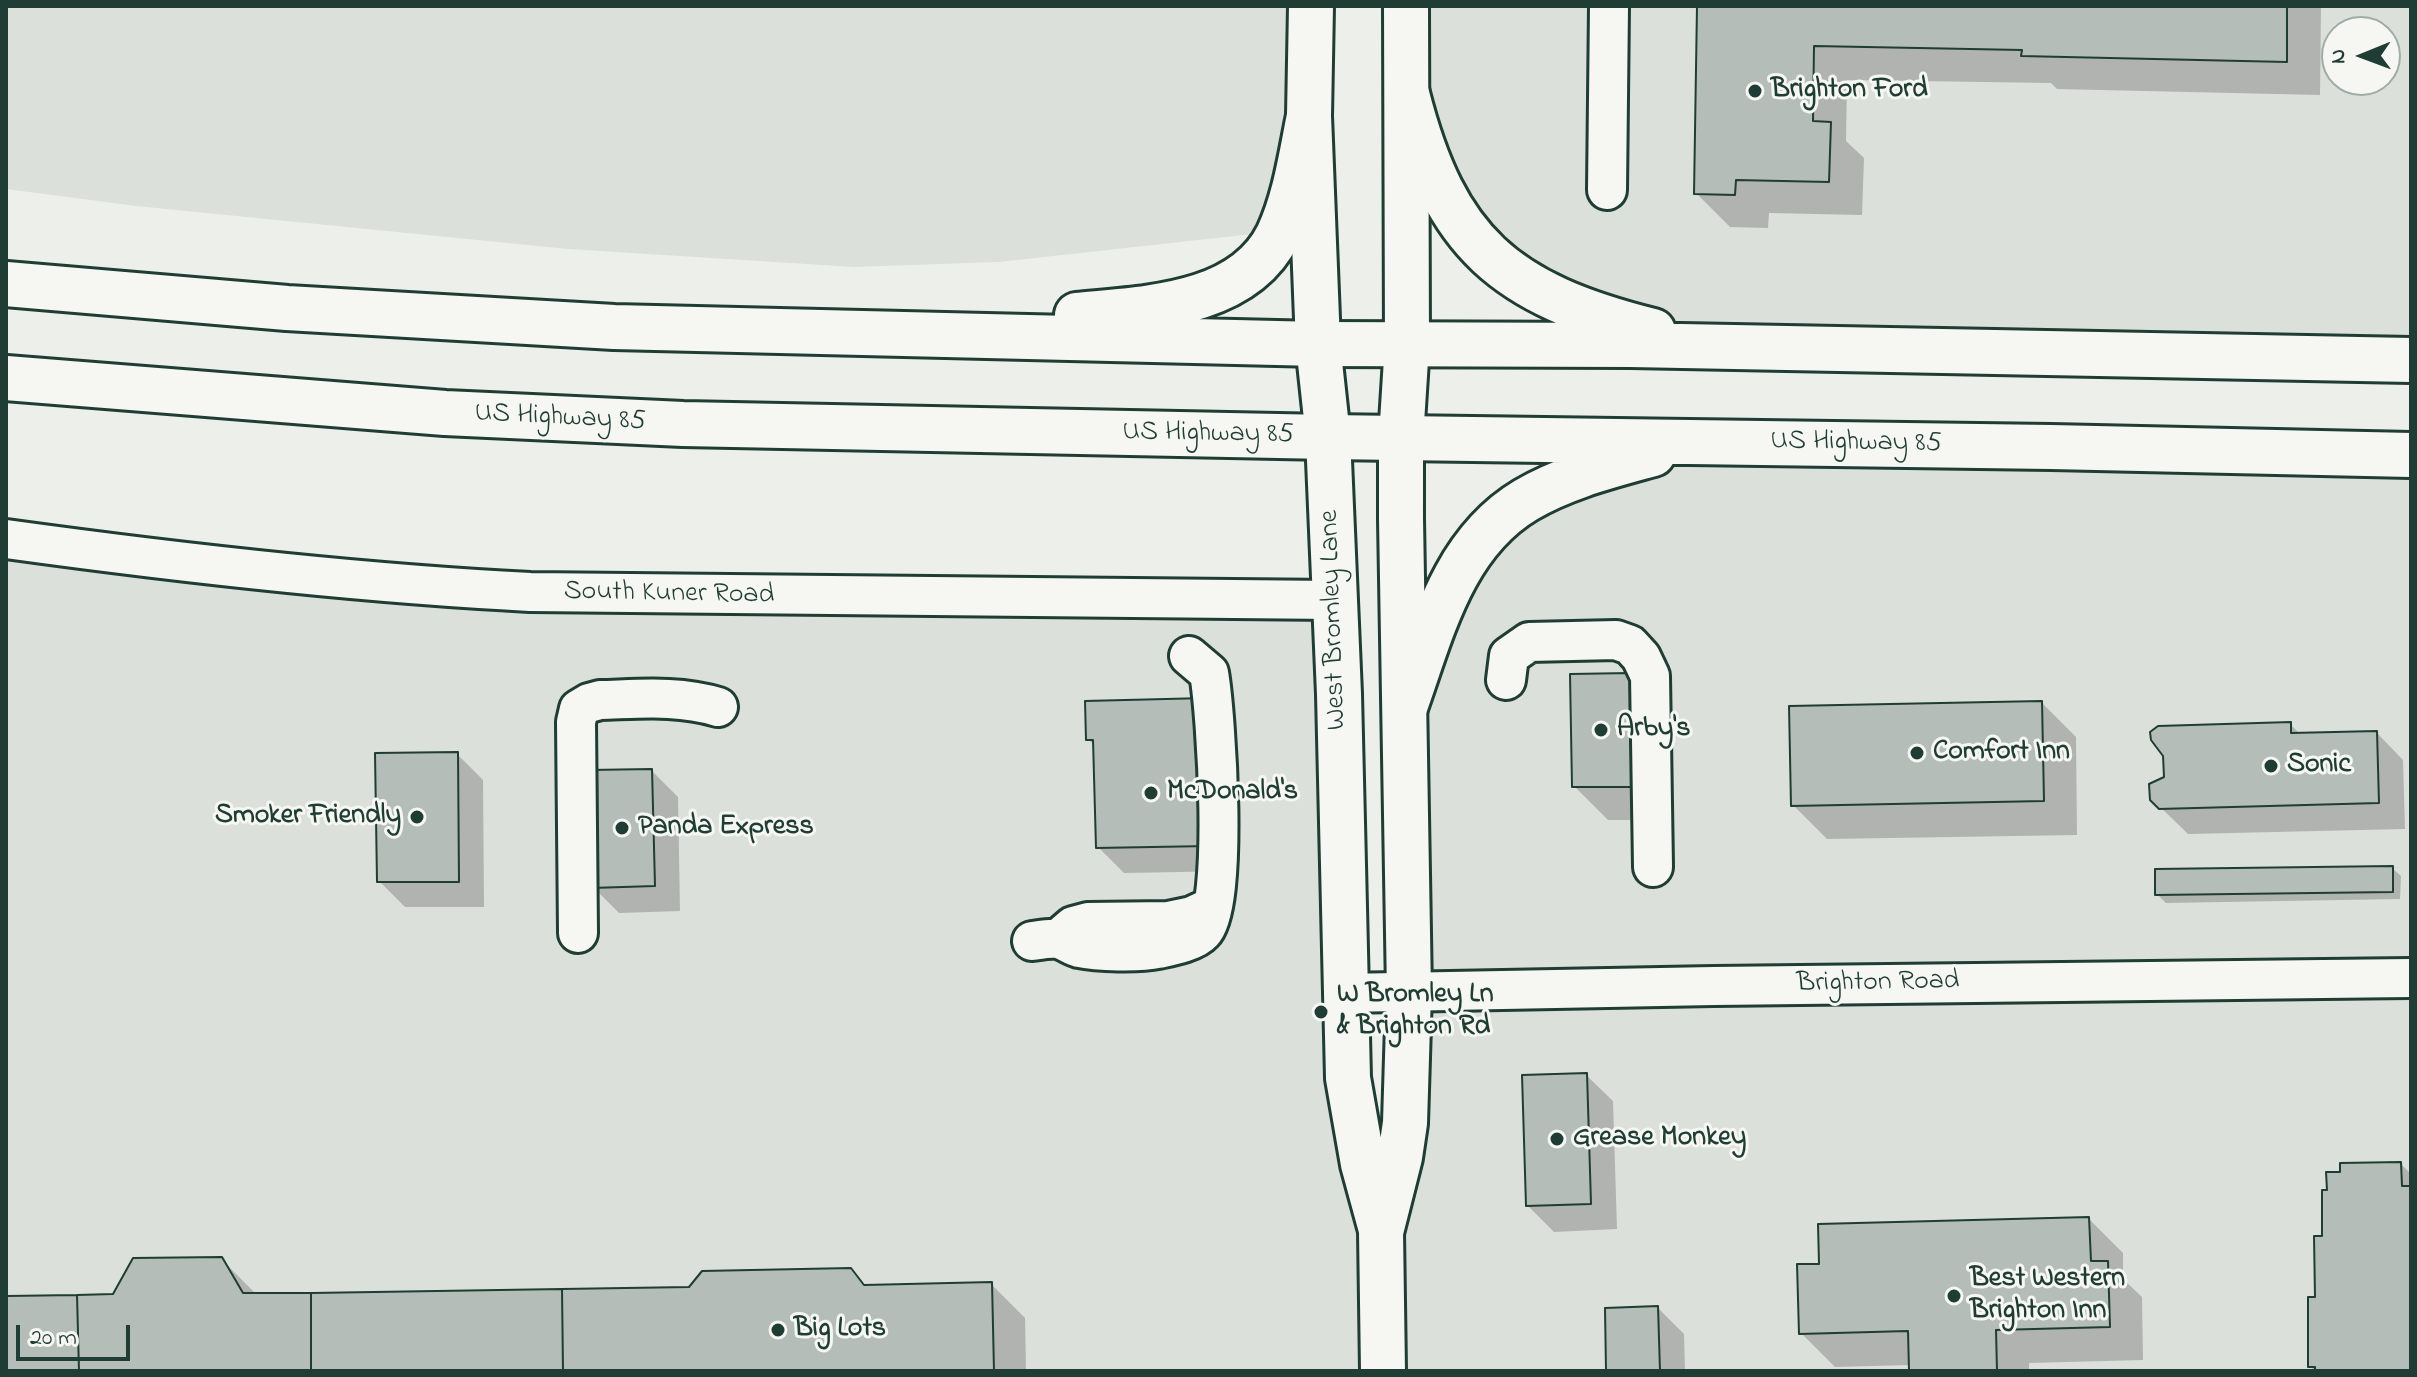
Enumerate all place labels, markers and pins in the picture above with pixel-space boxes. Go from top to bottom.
place label: Brighton Ford [1771,74,1928,108]
marker: Brighton Ford [1746,82,1764,100]
place label: Arby's [1617,713,1690,747]
marker: Arby's [1592,721,1610,739]
place label: Comfort Inn [1933,736,2070,770]
marker: Comfort Inn [1908,744,1926,762]
place label: Sonic [2287,749,2351,783]
marker: Sonic [2262,757,2280,775]
place label: McDonald's [1167,776,1298,810]
marker: McDonald's [1142,784,1160,802]
place label: Smoker Friendly [215,800,401,834]
marker: Smoker Friendly [408,808,426,826]
place label: Panda Express [638,811,814,845]
marker: Panda Express [613,819,631,837]
place label: W Bromley Ln & Brighton Rd [1337,979,1493,1045]
marker: W Bromley Ln & Brighton Rd [1312,1003,1330,1021]
place label: Grease Monkey [1573,1122,1746,1156]
marker: Grease Monkey [1548,1130,1566,1148]
place label: Best Western Brighton Inn [1970,1263,2125,1329]
marker: Best Western Brighton Inn [1945,1287,1963,1305]
place label: Big Lots [794,1313,886,1347]
marker: Big Lots [769,1321,787,1339]

